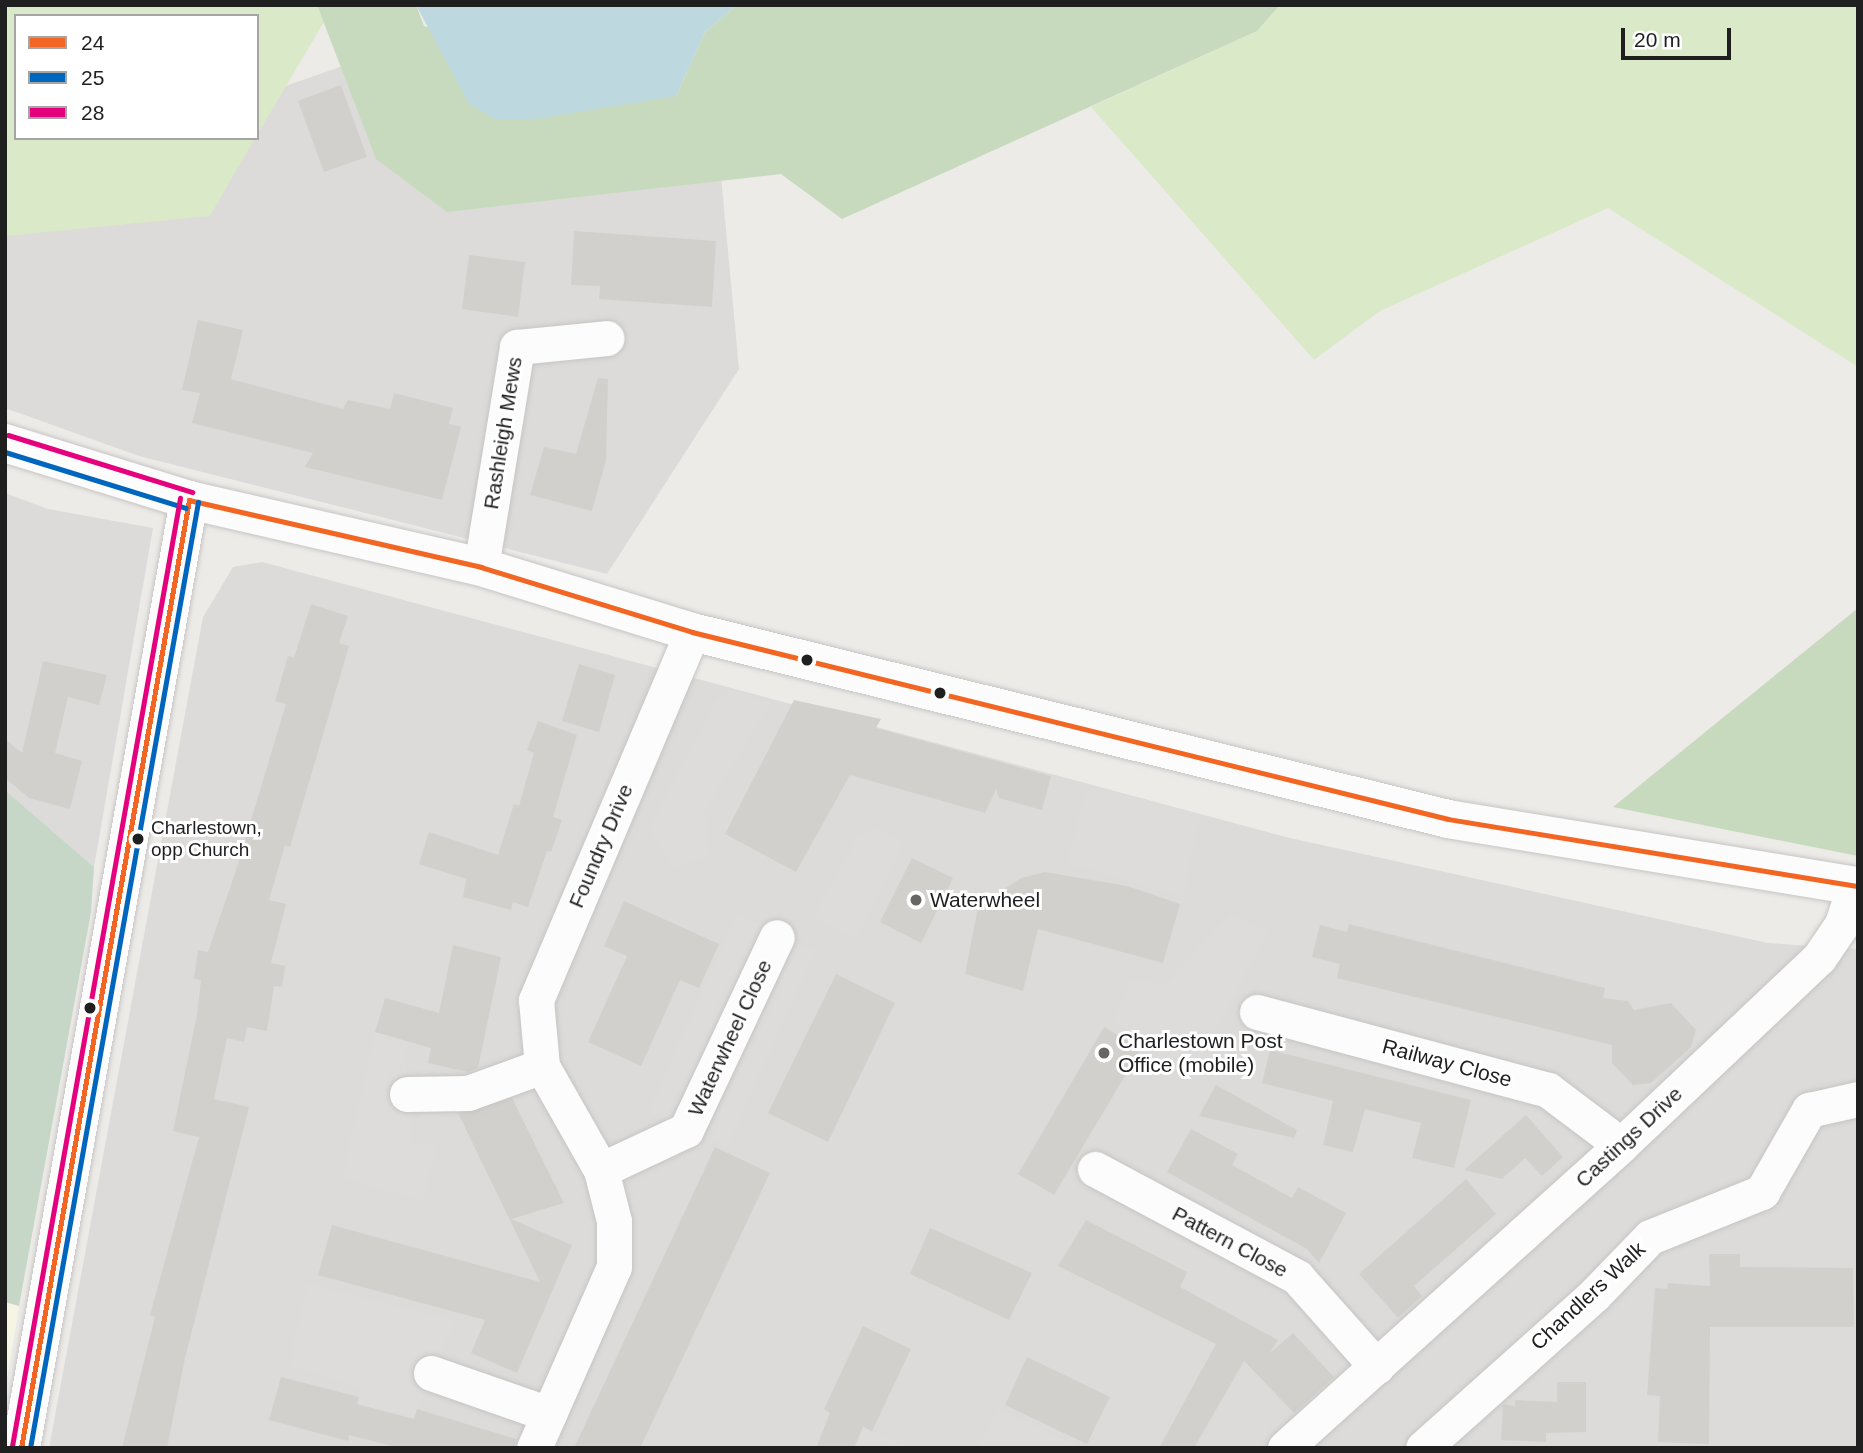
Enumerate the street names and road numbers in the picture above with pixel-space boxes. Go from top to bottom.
street label: Rashleigh Mews [479,355,527,511]
street label: Foundry Drive [564,780,638,912]
street label: Waterwheel Close [683,956,777,1120]
street label: Railway Close [1379,1034,1515,1092]
street label: Castings Drive [1570,1081,1688,1193]
street label: Pattern Close [1168,1201,1292,1283]
street label: Chandlers Walk [1525,1237,1651,1355]

